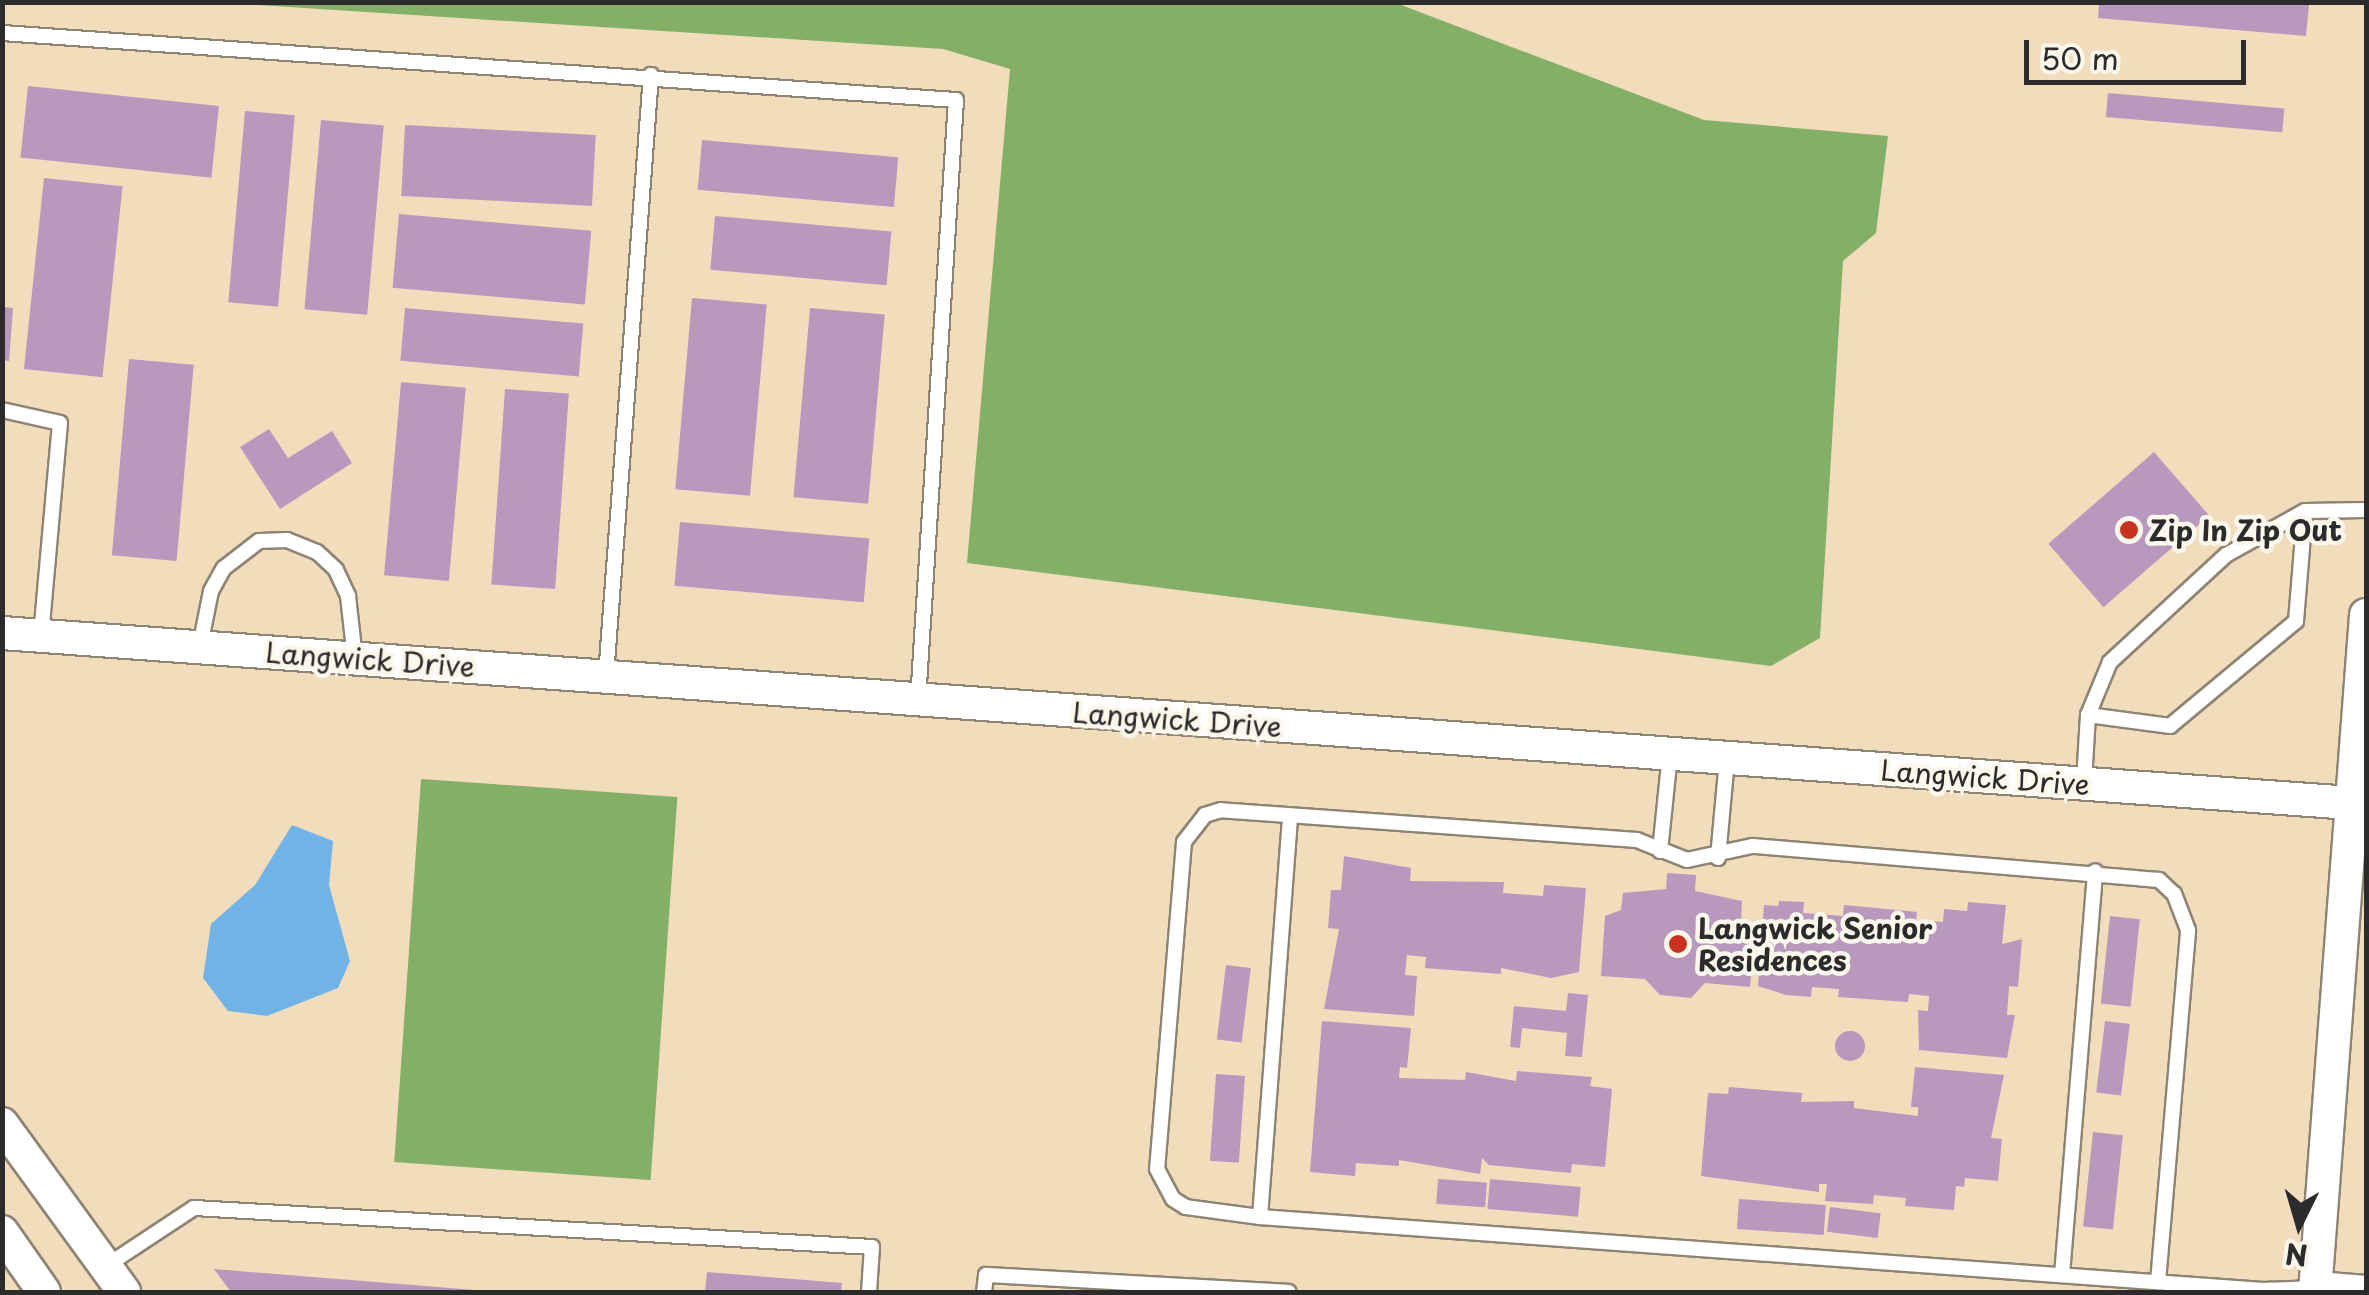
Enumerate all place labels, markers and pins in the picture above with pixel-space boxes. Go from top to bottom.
place label: Zip In Zip Out [2149,513,2343,547]
marker: Zip In Zip Out [2118,519,2140,541]
place label: Langwick Senior Residences [1698,911,1933,977]
marker: Langwick Senior Residences [1667,933,1689,955]

